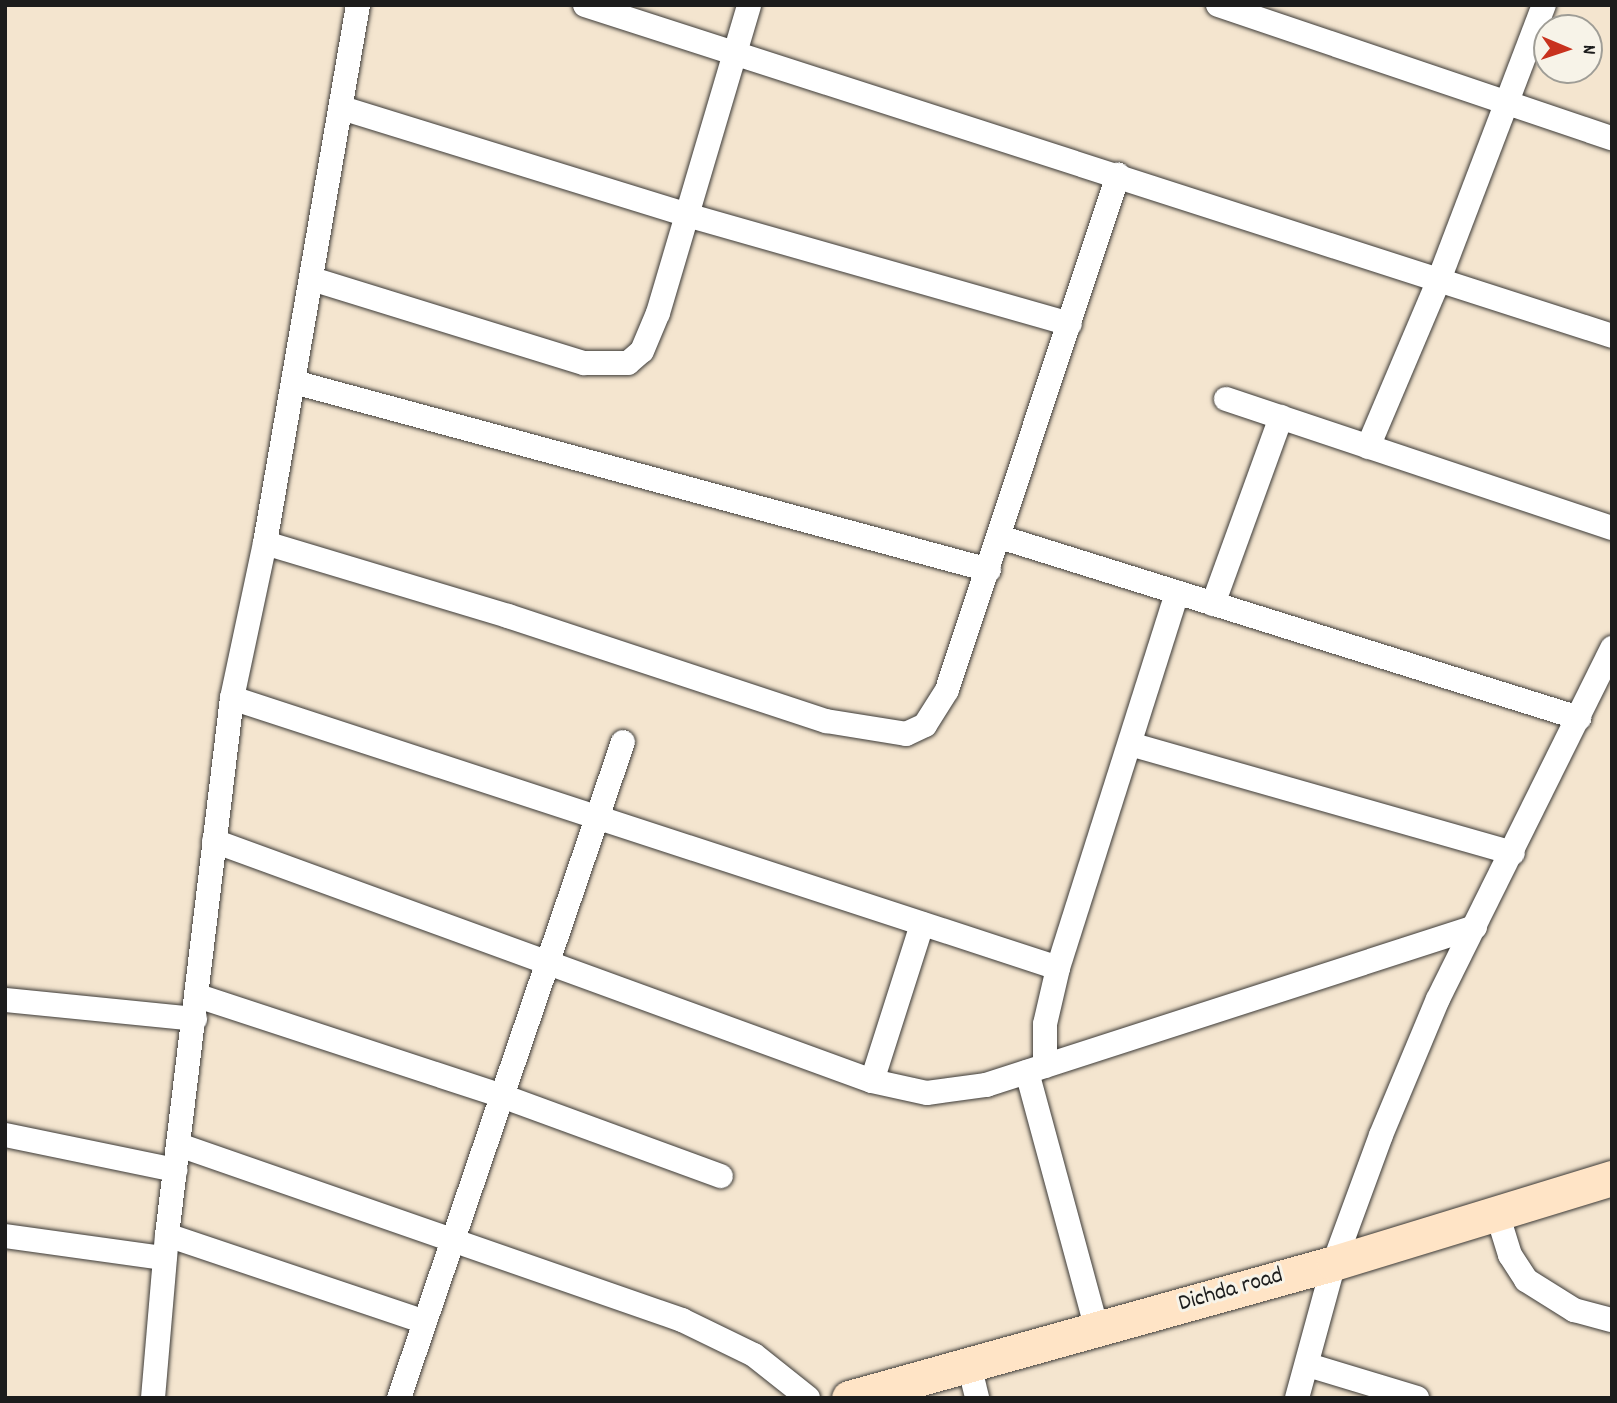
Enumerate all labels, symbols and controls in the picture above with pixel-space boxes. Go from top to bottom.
north arrow [1533,14,1603,84]
text: N [1574,45,1601,55]
street label: Dichda road [1175,1262,1287,1320]

